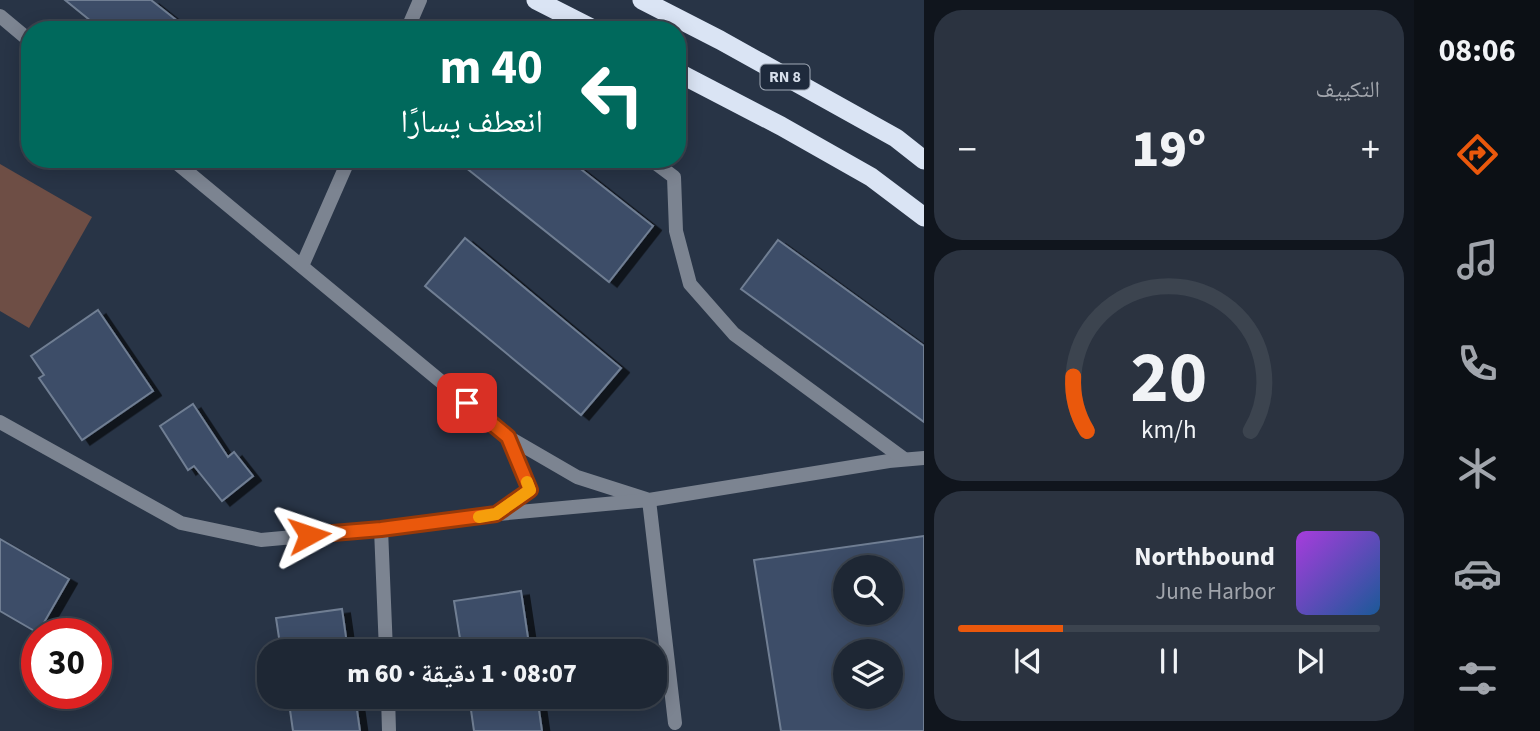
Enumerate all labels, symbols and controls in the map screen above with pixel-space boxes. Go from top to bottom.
text: 08:06 [1438,28,1516,74]
text: 40 m [439,33,543,103]
icon: left [567,49,658,140]
road number: RN 8 [760,64,810,90]
text: التكييف [1315,73,1380,106]
text: انعطف يسارًا [400,99,543,145]
text: 19° [1132,113,1206,187]
text: − [958,123,977,177]
text: + [1361,123,1380,177]
icon: directions [1453,130,1502,179]
icon: music [1453,235,1502,284]
text: 20 [1131,327,1207,431]
icon: phone [1453,339,1502,388]
pin [437,373,497,433]
icon: arrive [448,384,486,422]
text: km/h [1141,412,1197,448]
icon: climate [1453,444,1502,493]
position arrow [272,498,346,572]
text: Northbound [1134,538,1275,575]
icon: car [1453,549,1502,598]
map controls [833,555,903,709]
button: search [833,555,903,625]
text: June Harbor [1155,575,1275,608]
speed limit sign: 30 [21,618,112,709]
button: layers [833,639,903,709]
icon: previous [1009,642,1047,680]
icon: pause [1150,642,1188,680]
icon: next [1291,642,1329,680]
icon: filters [1453,654,1502,703]
text: 08:07 · 1 دقيقة · 60 m [347,655,577,692]

